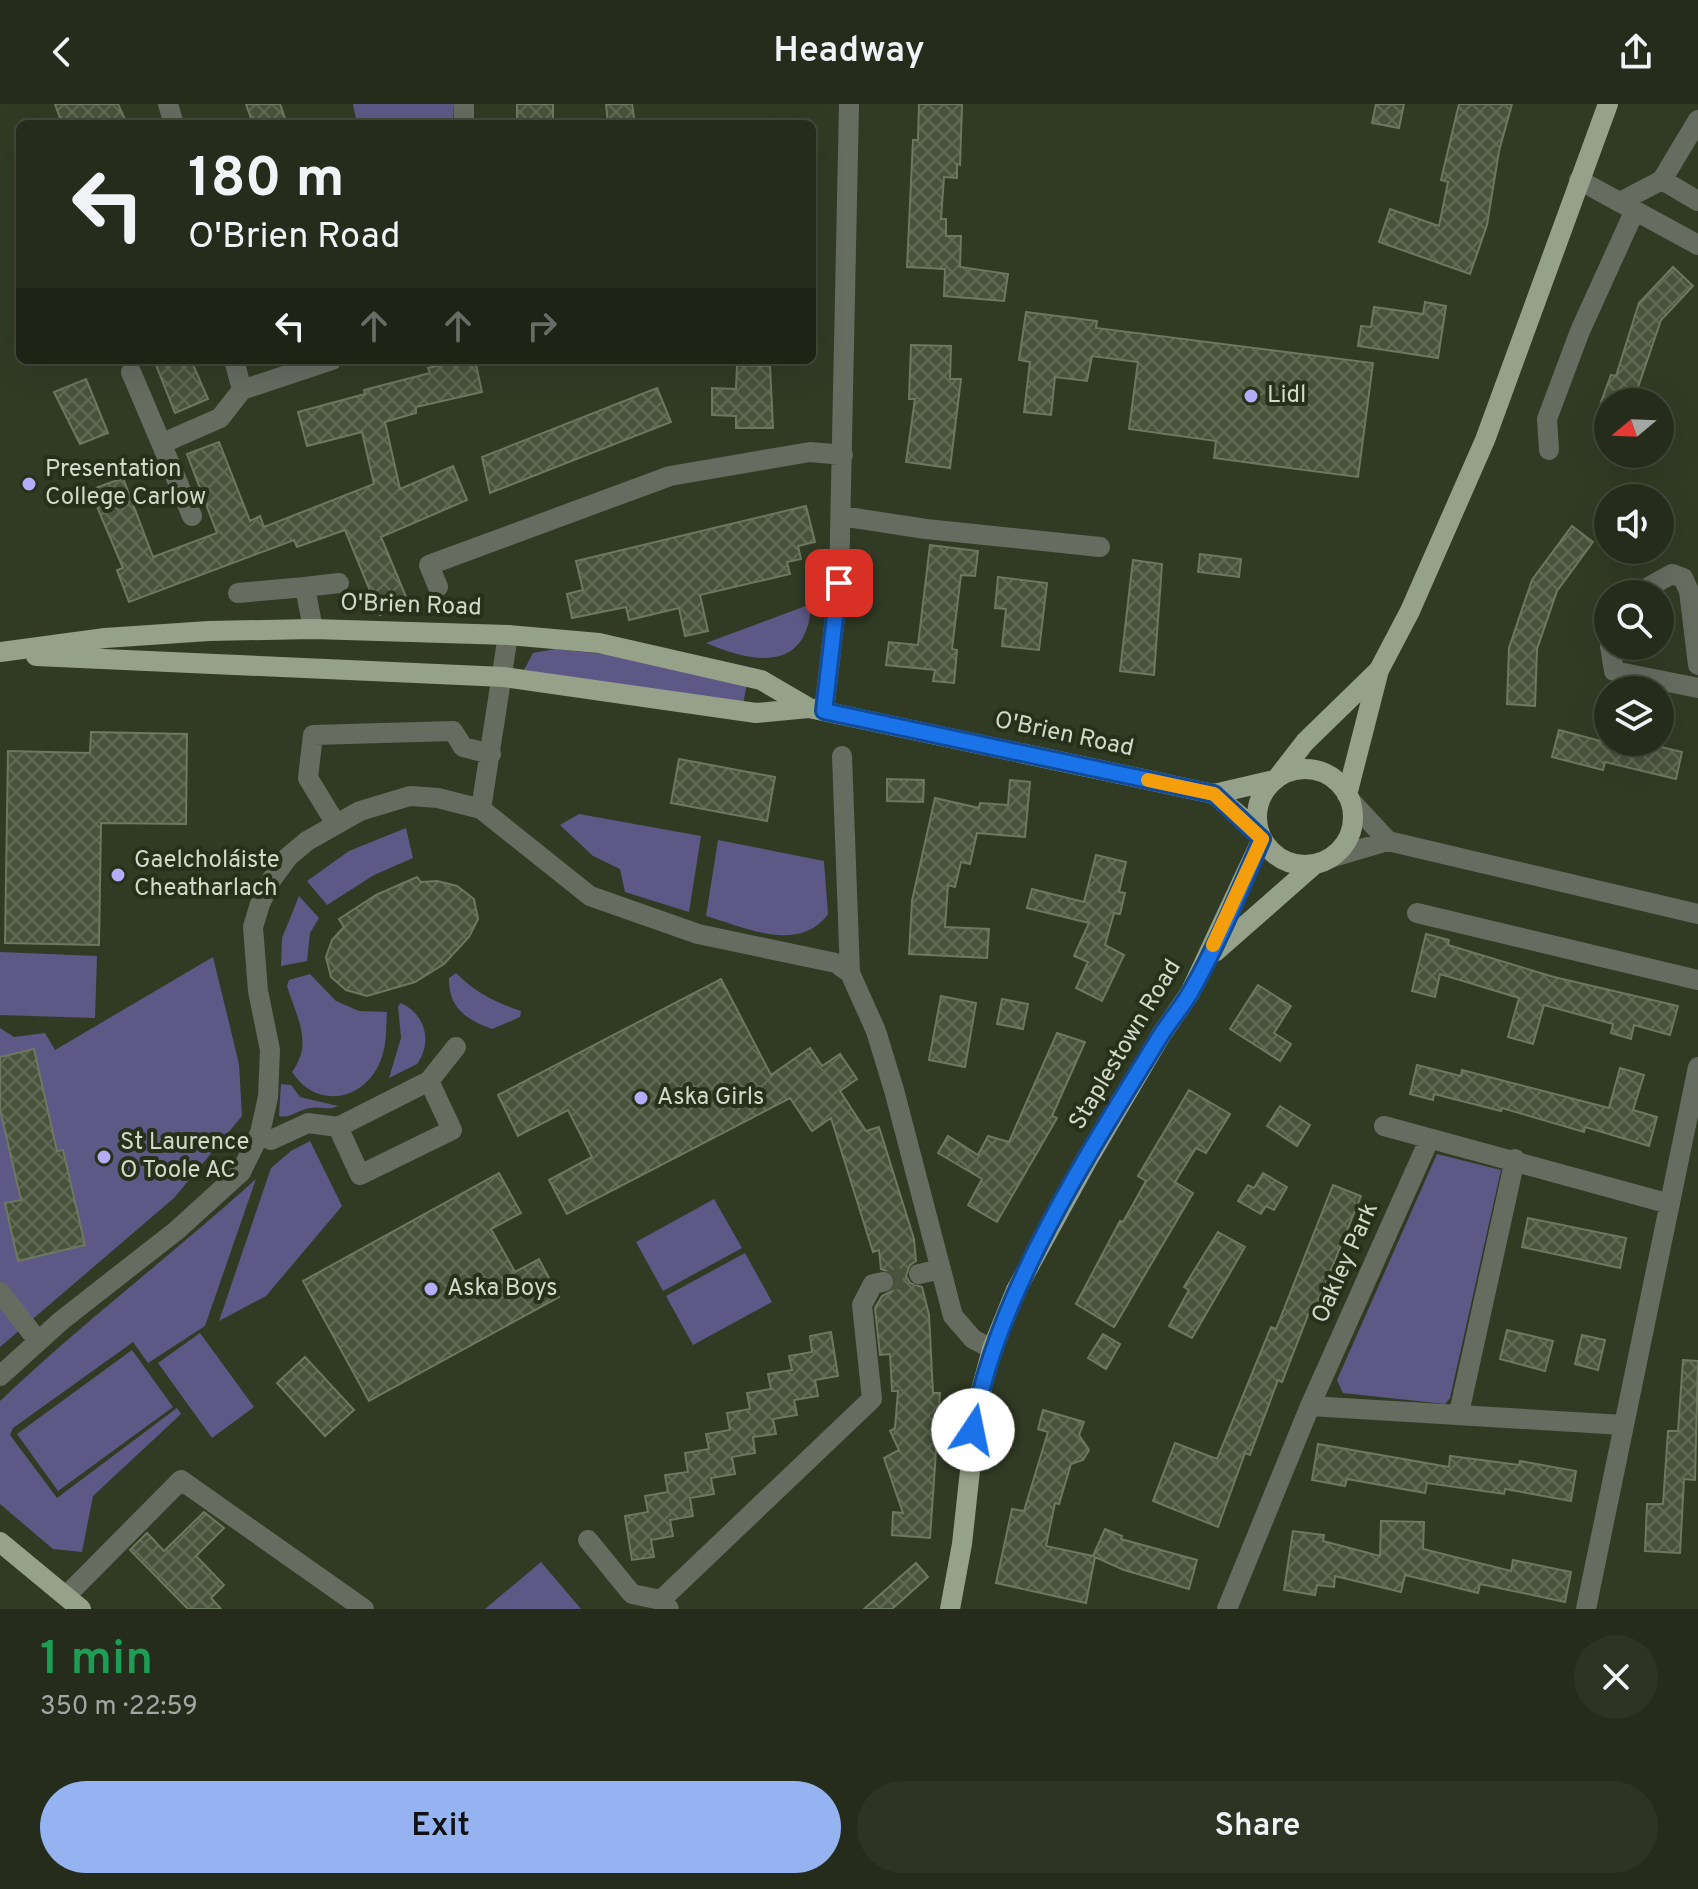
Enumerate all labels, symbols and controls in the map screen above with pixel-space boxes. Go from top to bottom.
text: Headway [773,29,925,75]
icon: back [40,30,84,74]
icon: share [1614,30,1658,74]
text: 180 m [188,146,345,216]
icon: left [56,152,160,256]
text: O'Brien Road [188,215,400,261]
icon: left [268,304,312,348]
icon: ahead [352,304,396,348]
icon: ahead [436,304,480,348]
icon: right [520,304,564,348]
place label: Lidl [1267,381,1306,411]
marker: Lidl [1242,387,1260,405]
north arrow [1594,388,1674,468]
map controls [1594,388,1674,756]
place label: Presentation College Carlow [45,455,206,513]
marker: Presentation College Carlow [20,475,38,493]
button: sound [1594,484,1674,564]
pin [805,549,873,617]
icon: arrive [817,561,861,605]
button: search [1594,580,1674,660]
street label: O'Brien Road [340,589,482,623]
button: layers [1594,676,1674,756]
street label: O'Brien Road [992,706,1136,764]
place label: Gaelcholáiste Cheatharlach [134,846,280,904]
marker: Gaelcholáiste Cheatharlach [109,866,127,884]
street label: Staplestown Road [1063,954,1189,1136]
place label: Aska Girls [657,1083,764,1113]
marker: Aska Girls [632,1089,650,1107]
place label: St Laurence O Toole AC [120,1128,249,1186]
marker: St Laurence O Toole AC [95,1148,113,1166]
street label: Oakley Park [1306,1198,1386,1328]
place label: Aska Boys [447,1274,558,1304]
marker: Aska Boys [422,1280,440,1298]
position arrow [931,1388,1015,1472]
text: 1 min [40,1631,153,1691]
button: close [1574,1635,1658,1719]
text: 350 m · 22:59 [40,1691,198,1724]
button: Exit [40,1781,841,1873]
button: Share [857,1781,1658,1873]

